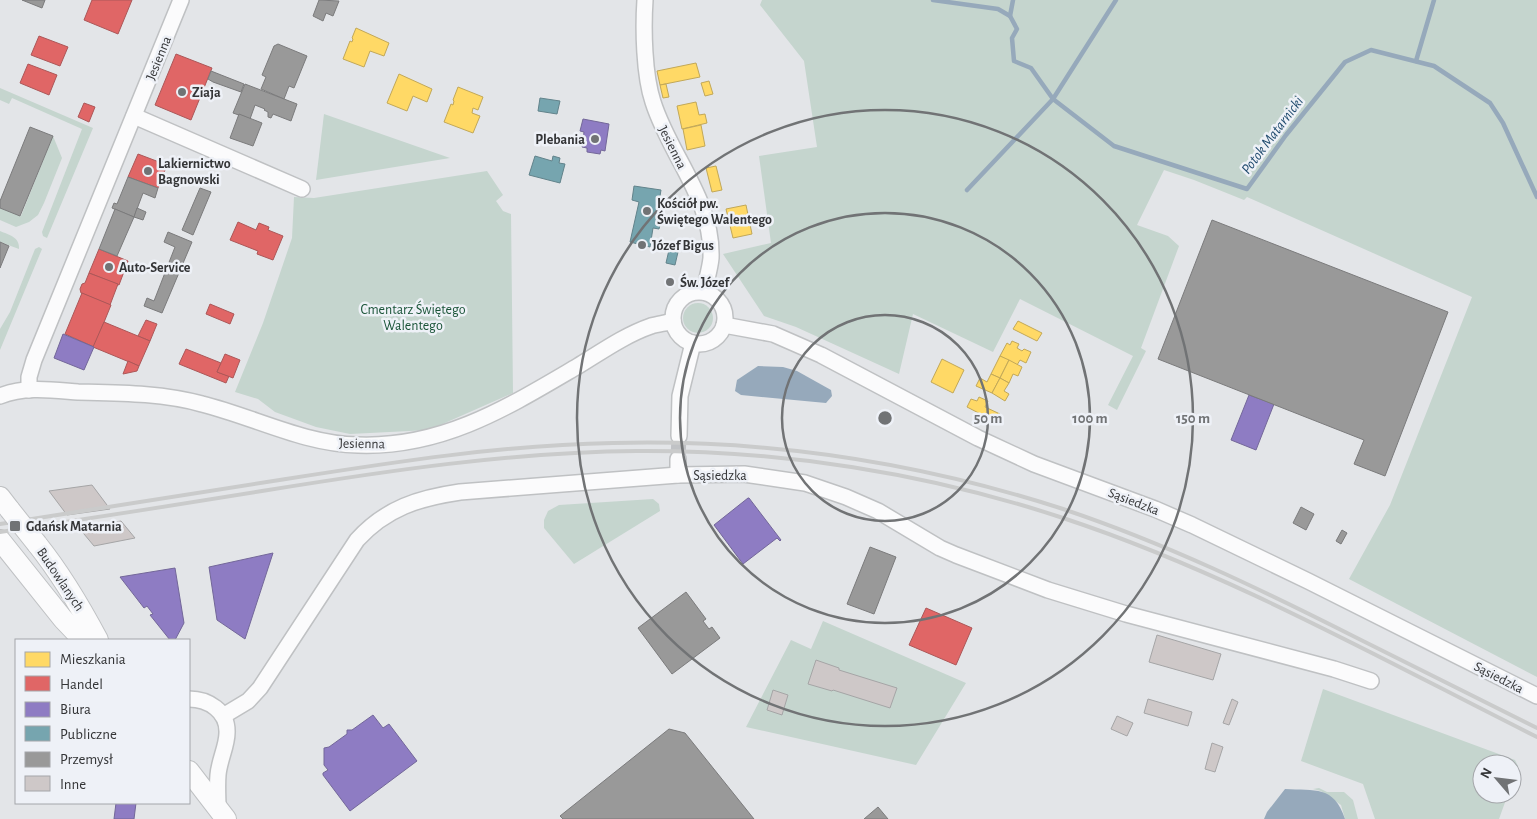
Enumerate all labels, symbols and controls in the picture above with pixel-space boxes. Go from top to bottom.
street label: Jesienna [144,34,174,82]
marker: Ziaja [176,86,188,98]
place label: Ziaja [192,86,221,100]
water label: Potok Matarnicki [1239,94,1306,177]
street label: Jesienna [655,124,689,172]
place label: Plebania [535,133,585,147]
marker: Plebania [589,133,601,145]
place label: Lakiernictwo Bagnowski [158,157,231,187]
marker: Lakiernictwo Bagnowski [142,165,154,177]
place label: Kościół pw. Świętego Walentego [657,197,772,227]
marker: Kościół pw. Świętego Walentego [641,205,653,217]
marker: Józef Bigus [636,239,648,251]
place label: Józef Bigus [652,239,714,253]
marker: Auto-Service [103,261,115,273]
place label: Auto-Service [119,261,191,275]
place label: Św. Józef [680,273,731,290]
marker: Św. Józef [664,276,676,288]
park label: Cmentarz Świętego Walentego [360,300,466,333]
centre of rings [876,409,894,427]
text: 50 m [974,411,1002,426]
text: 100 m [1072,411,1108,426]
text: 150 m [1176,411,1210,426]
street label: Jesienna [339,437,386,451]
street label: Sąsiedzka [693,469,747,483]
street label: Sąsiedzka [1106,486,1162,518]
marker: Gdańsk Matarnia [8,519,22,533]
place label: Gdańsk Matarnia [26,520,122,534]
street label: Budowlanych [34,545,86,614]
legend [15,639,190,804]
text: Mieszkania [60,652,126,667]
street label: Sąsiedzka [1472,660,1526,696]
text: Handel [60,677,103,692]
text: Biura [60,702,91,717]
text: Publiczne [60,727,117,742]
text: Przemysł [60,752,113,767]
north arrow [1472,754,1522,804]
text: N [1478,766,1495,781]
text: Inne [60,777,86,792]

